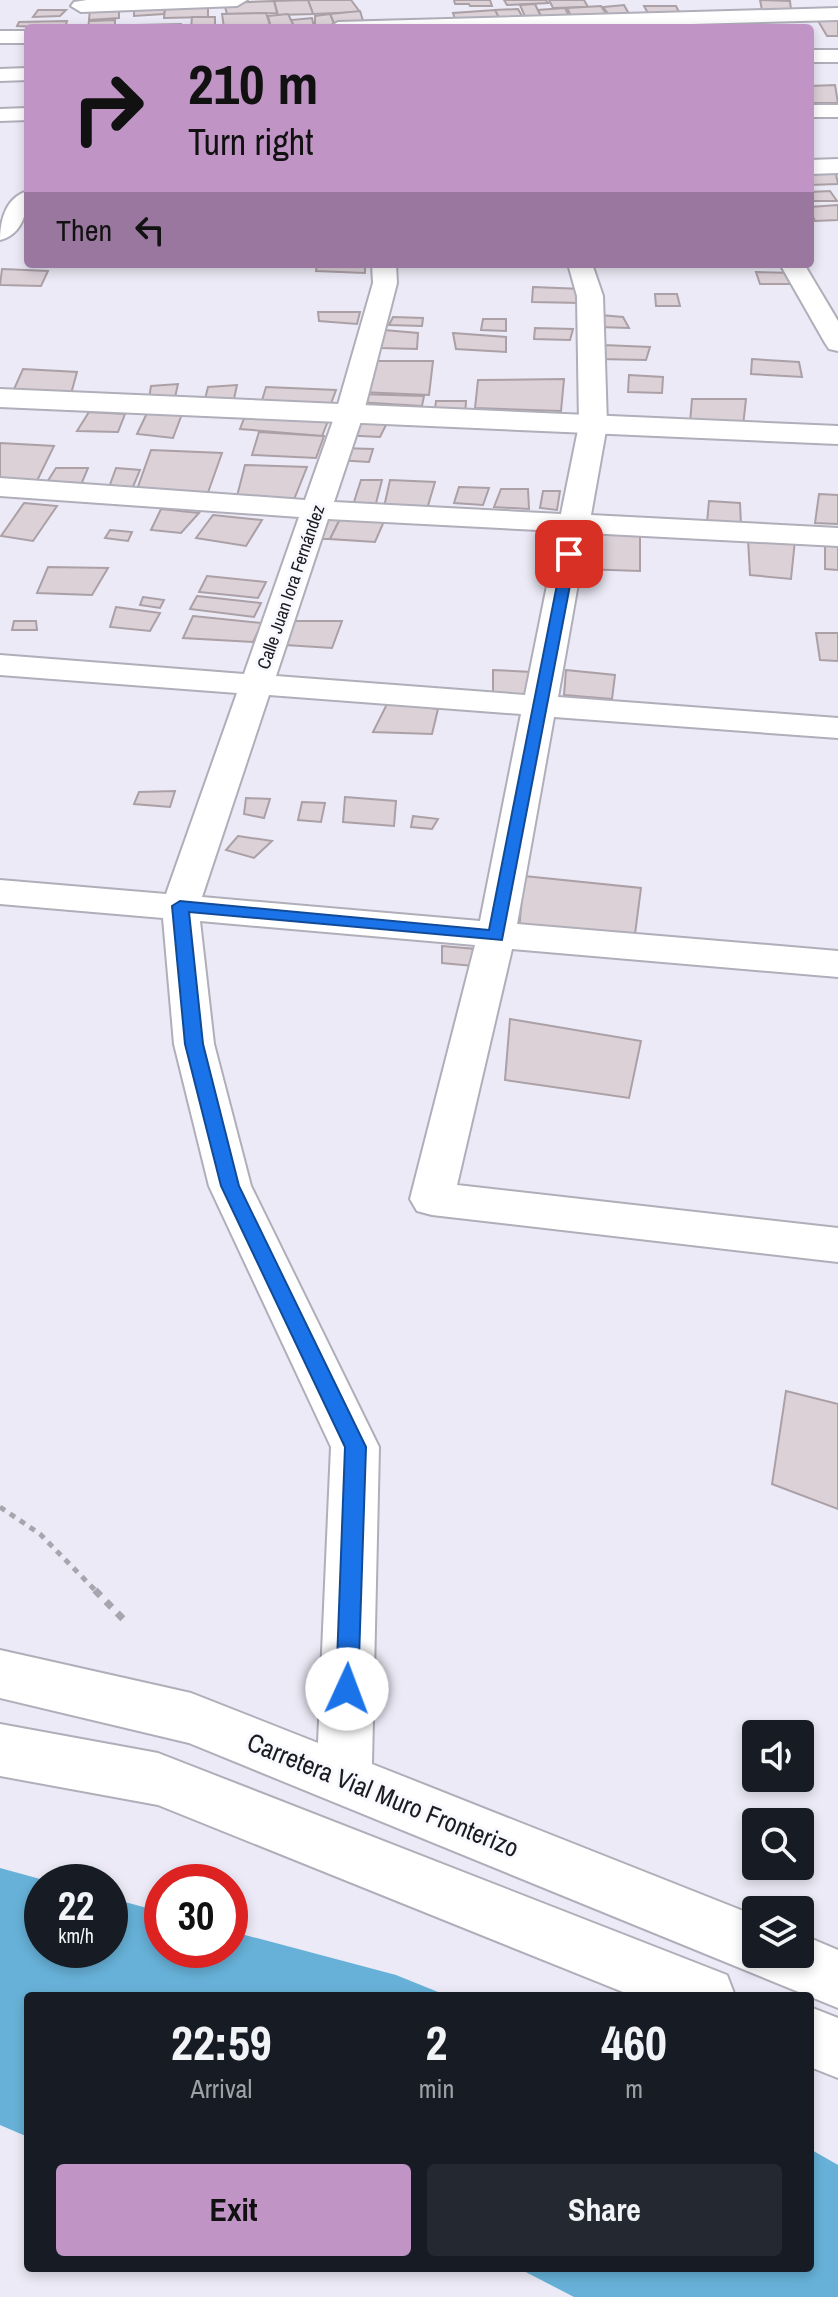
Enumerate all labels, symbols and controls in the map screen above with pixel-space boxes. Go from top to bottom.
text: 210 m [188,46,318,121]
icon: right [56,56,160,160]
text: Turn right [188,118,313,166]
icon: left [128,208,172,252]
text: Then [56,210,112,250]
street label: Calle Juan lora Fernández [251,501,330,672]
pin [535,520,603,588]
icon: arrive [547,532,591,576]
position arrow [305,1647,389,1731]
map controls [742,1720,814,1968]
button: sound [742,1720,814,1792]
street label: Carretera Vial Muro Fronterizo [242,1724,524,1865]
button: search [742,1808,814,1880]
speed limit sign: 30 [144,1864,248,1968]
text: 22 [58,1879,94,1932]
button: layers [742,1896,814,1968]
text: km/h [58,1922,94,1949]
text: 22:59 [171,2010,272,2075]
text: 2 [426,2010,447,2075]
text: 460 [601,2010,667,2075]
text: Arrival [191,2071,252,2106]
text: min [419,2071,454,2106]
text: m [625,2071,643,2106]
button: Exit [56,2164,411,2256]
button: Share [427,2164,782,2256]

